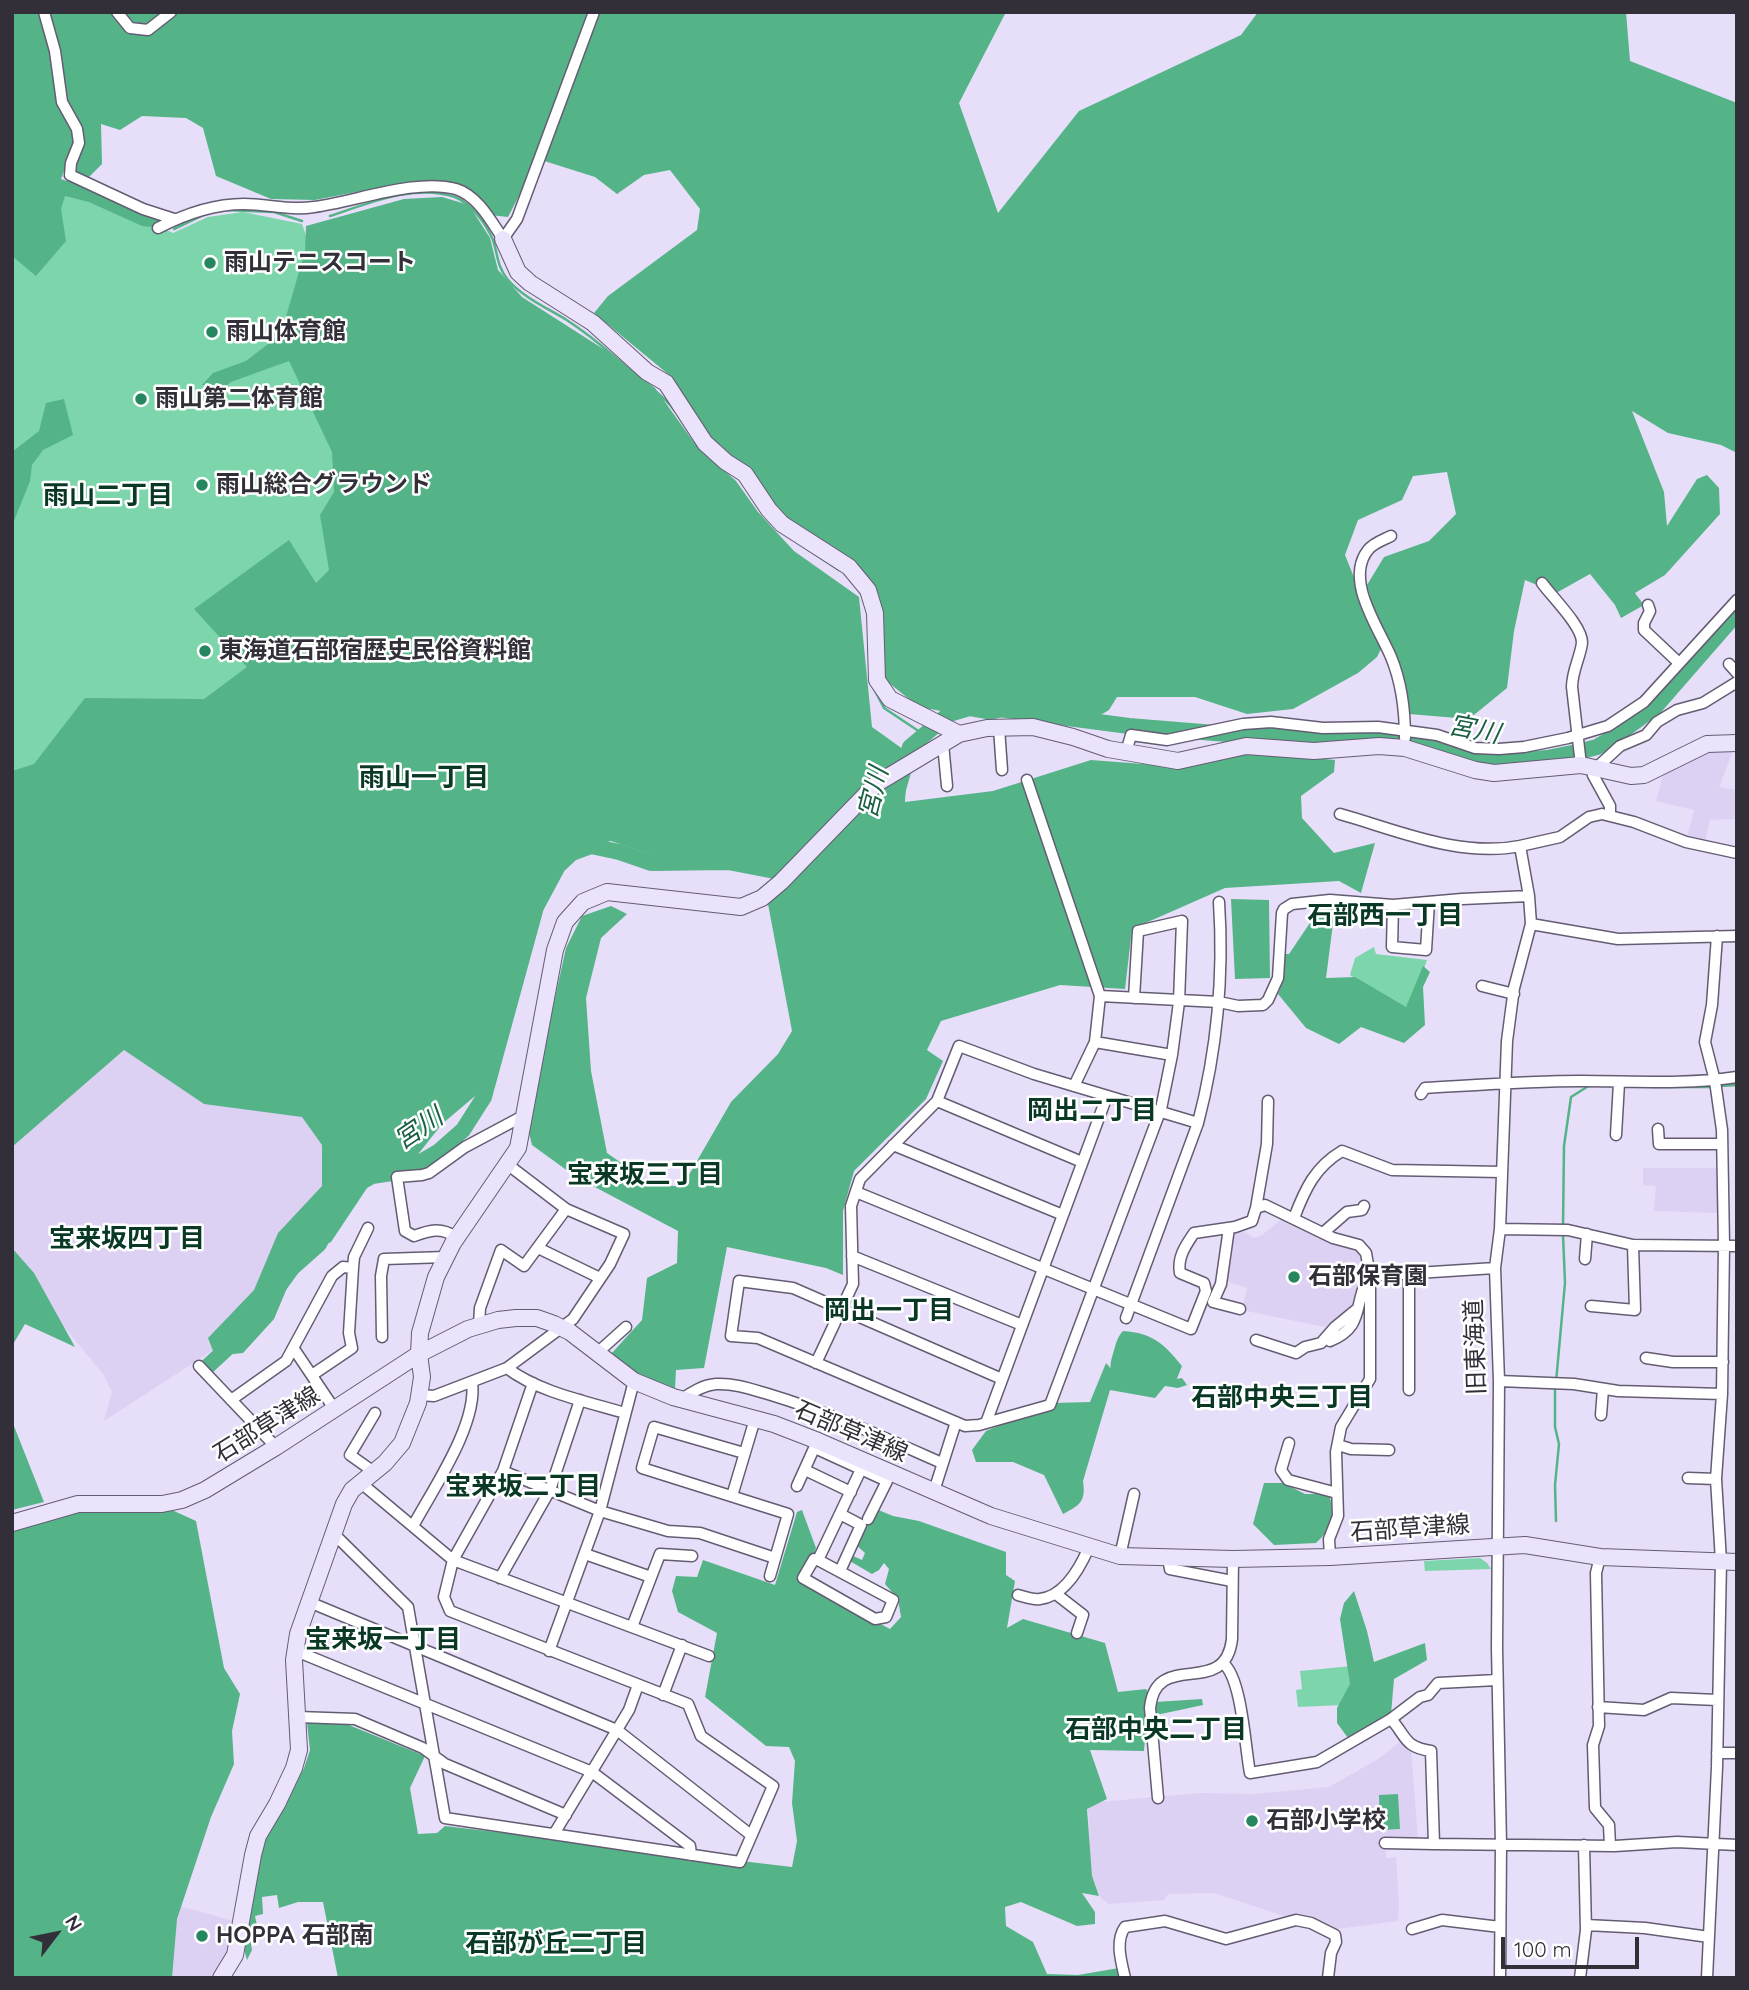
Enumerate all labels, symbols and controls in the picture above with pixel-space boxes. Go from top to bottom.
place label: 雨山テニスコート [224,249,416,277]
marker: 雨山テニスコート [202,255,218,271]
place label: 雨山体育館 [226,318,346,346]
marker: 雨山体育館 [204,324,220,340]
place label: 雨山第二体育館 [155,385,323,413]
marker: 雨山第二体育館 [133,391,149,407]
place label: 雨山総合グラウンド [216,471,432,499]
marker: 雨山総合グラウンド [194,477,210,493]
district label: 雨山二丁目 [43,480,173,512]
place label: 東海道石部宿歴史民俗資料館 [219,637,531,665]
marker: 東海道石部宿歴史民俗資料館 [197,643,213,659]
water label: 宮川 [1446,710,1502,750]
district label: 雨山一丁目 [359,762,489,794]
water label: 宮川 [853,764,895,822]
district label: 石部西一丁目 [1307,900,1463,932]
district label: 岡出二丁目 [1027,1095,1157,1127]
water label: 宮川 [389,1102,449,1156]
district label: 宝来坂三丁目 [567,1159,723,1191]
district label: 宝来坂四丁目 [49,1223,205,1255]
place label: 石部保育園 [1308,1263,1428,1291]
marker: 石部保育園 [1286,1269,1302,1285]
district label: 岡出一丁目 [824,1295,954,1327]
street label: 旧東海道 [1460,1299,1492,1395]
street label: 石部草津線 [208,1381,326,1469]
district label: 石部中央三丁目 [1191,1382,1373,1414]
street label: 石部草津線 [790,1395,912,1469]
district label: 宝来坂二丁目 [445,1471,601,1503]
street label: 石部草津線 [1349,1510,1471,1548]
district label: 宝来坂一丁目 [305,1624,461,1656]
district label: 石部中央二丁目 [1065,1714,1247,1746]
place label: 石部小学校 [1266,1807,1386,1835]
marker: 石部小学校 [1244,1813,1260,1829]
north arrow [21,1899,91,1969]
text: N [60,1911,88,1935]
place label: HOPPA 石部南 [216,1922,374,1950]
scale bar [1504,1924,1642,1968]
marker: HOPPA 石部南 [194,1928,210,1944]
district label: 石部が丘二丁目 [465,1928,647,1960]
text: 100 m [1514,1936,1572,1962]

